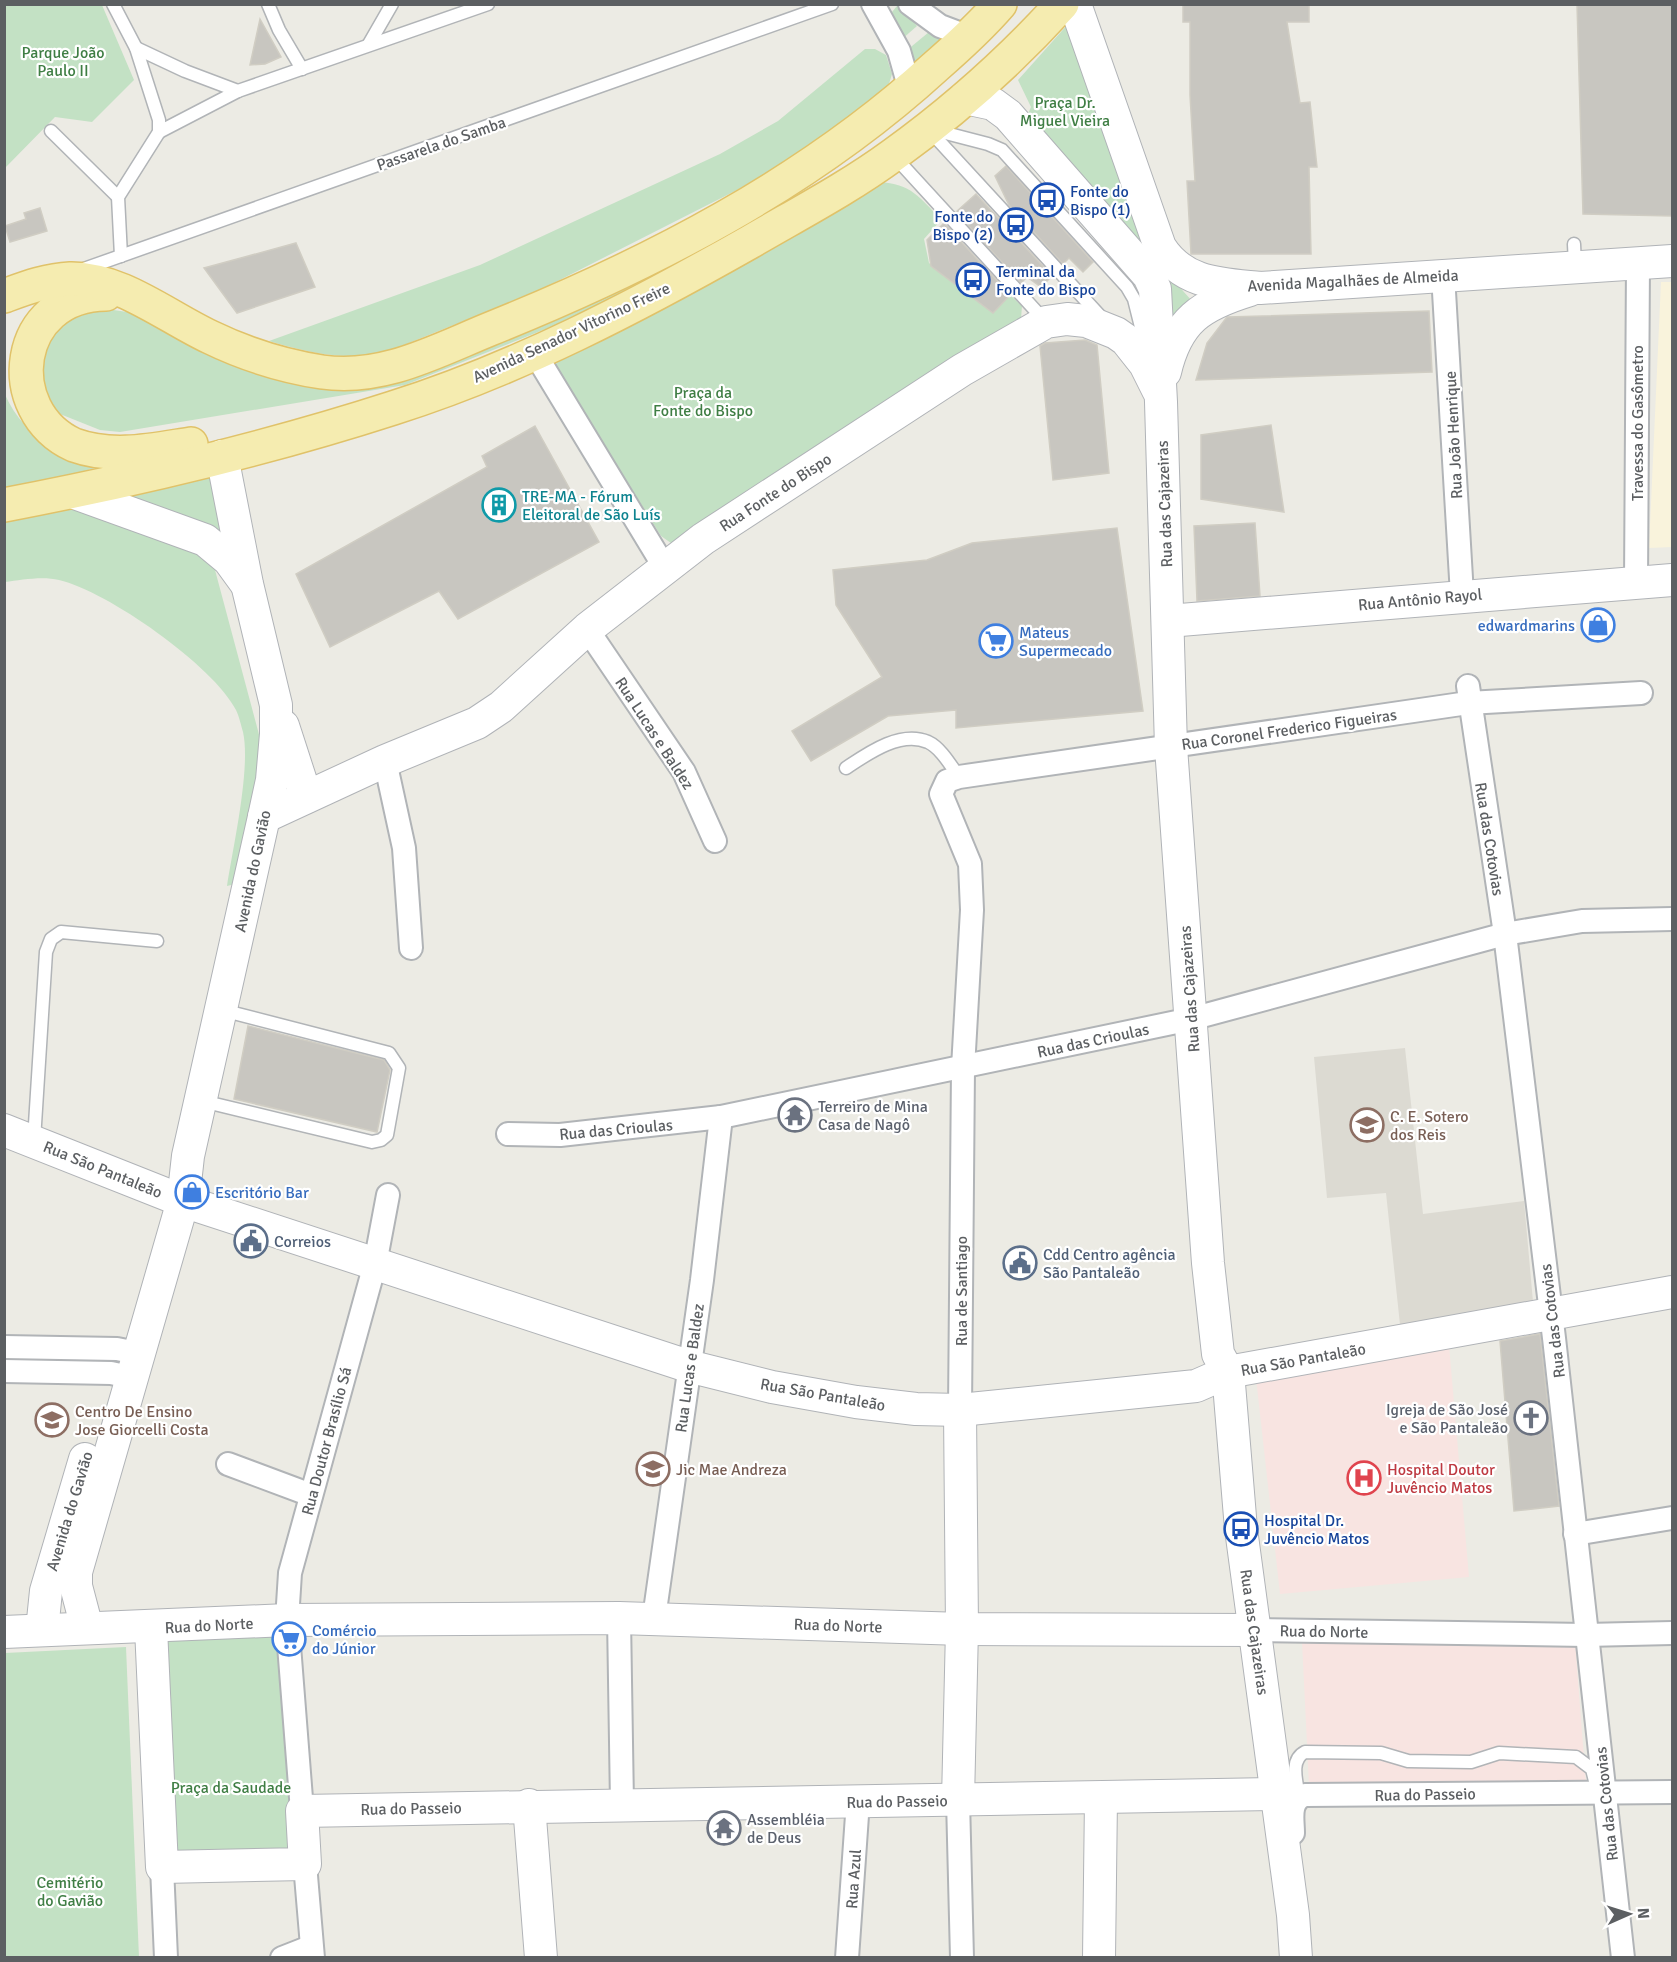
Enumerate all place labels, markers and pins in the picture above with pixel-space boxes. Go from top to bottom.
bus stop icon: Fonte do Bispo (1) [1029,182,1065,218]
place label: Fonte do Bispo (1) [1070,182,1131,220]
place label: Fonte do Bispo (2) [932,207,993,245]
bus stop icon: Fonte do Bispo (2) [998,207,1034,243]
bus stop icon: Terminal da Fonte do Bispo [955,262,991,298]
place label: Terminal da Fonte do Bispo [996,262,1096,300]
building icon: TRE-MA - Fórum Eleitoral de São Luís [481,487,517,523]
place label: TRE-MA - Fórum Eleitoral de São Luís [522,487,661,525]
shop icon: edwardmarins [1580,607,1616,643]
place label: edwardmarins [1478,616,1575,636]
supermarket icon: Mateus Supermecado [978,623,1014,659]
place label: Mateus Supermecado [1019,623,1112,661]
temple icon: Terreiro de Mina Casa de Nagô [777,1097,813,1133]
place label: Terreiro de Mina Casa de Nagô [818,1097,928,1135]
school or university icon: C. E. Sotero dos Reis [1349,1107,1385,1143]
place label: C. E. Sotero dos Reis [1390,1107,1469,1145]
shop icon: Escritório Bar [174,1174,210,1210]
place label: Escritório Bar [215,1183,309,1203]
public building icon: Correios [233,1223,269,1259]
place label: Correios [274,1232,331,1252]
public building icon: Cdd Centro agência São Pantaleão [1002,1245,1038,1281]
place label: Cdd Centro agência São Pantaleão [1043,1245,1176,1283]
place label: Igreja de São José e São Pantaleão [1386,1400,1508,1438]
church icon: Igreja de São José e São Pantaleão [1513,1400,1549,1436]
school or university icon: Centro De Ensino Jose Giorcelli Costa [34,1402,70,1438]
place label: Centro De Ensino Jose Giorcelli Costa [75,1402,209,1440]
school or university icon: Jic Mae Andreza [635,1451,671,1487]
place label: Jic Mae Andreza [676,1460,787,1480]
hospital icon: Hospital Doutor Juvêncio Matos [1346,1460,1382,1496]
place label: Hospital Doutor Juvêncio Matos [1387,1460,1495,1498]
bus stop icon: Hospital Dr. Juvêncio Matos [1223,1511,1259,1547]
place label: Hospital Dr. Juvêncio Matos [1264,1511,1369,1549]
supermarket icon: Comércio do Júnior [271,1621,307,1657]
place label: Comércio do Júnior [312,1621,377,1659]
temple icon: Assembléia de Deus [706,1810,742,1846]
place label: Assembléia de Deus [747,1810,825,1848]

